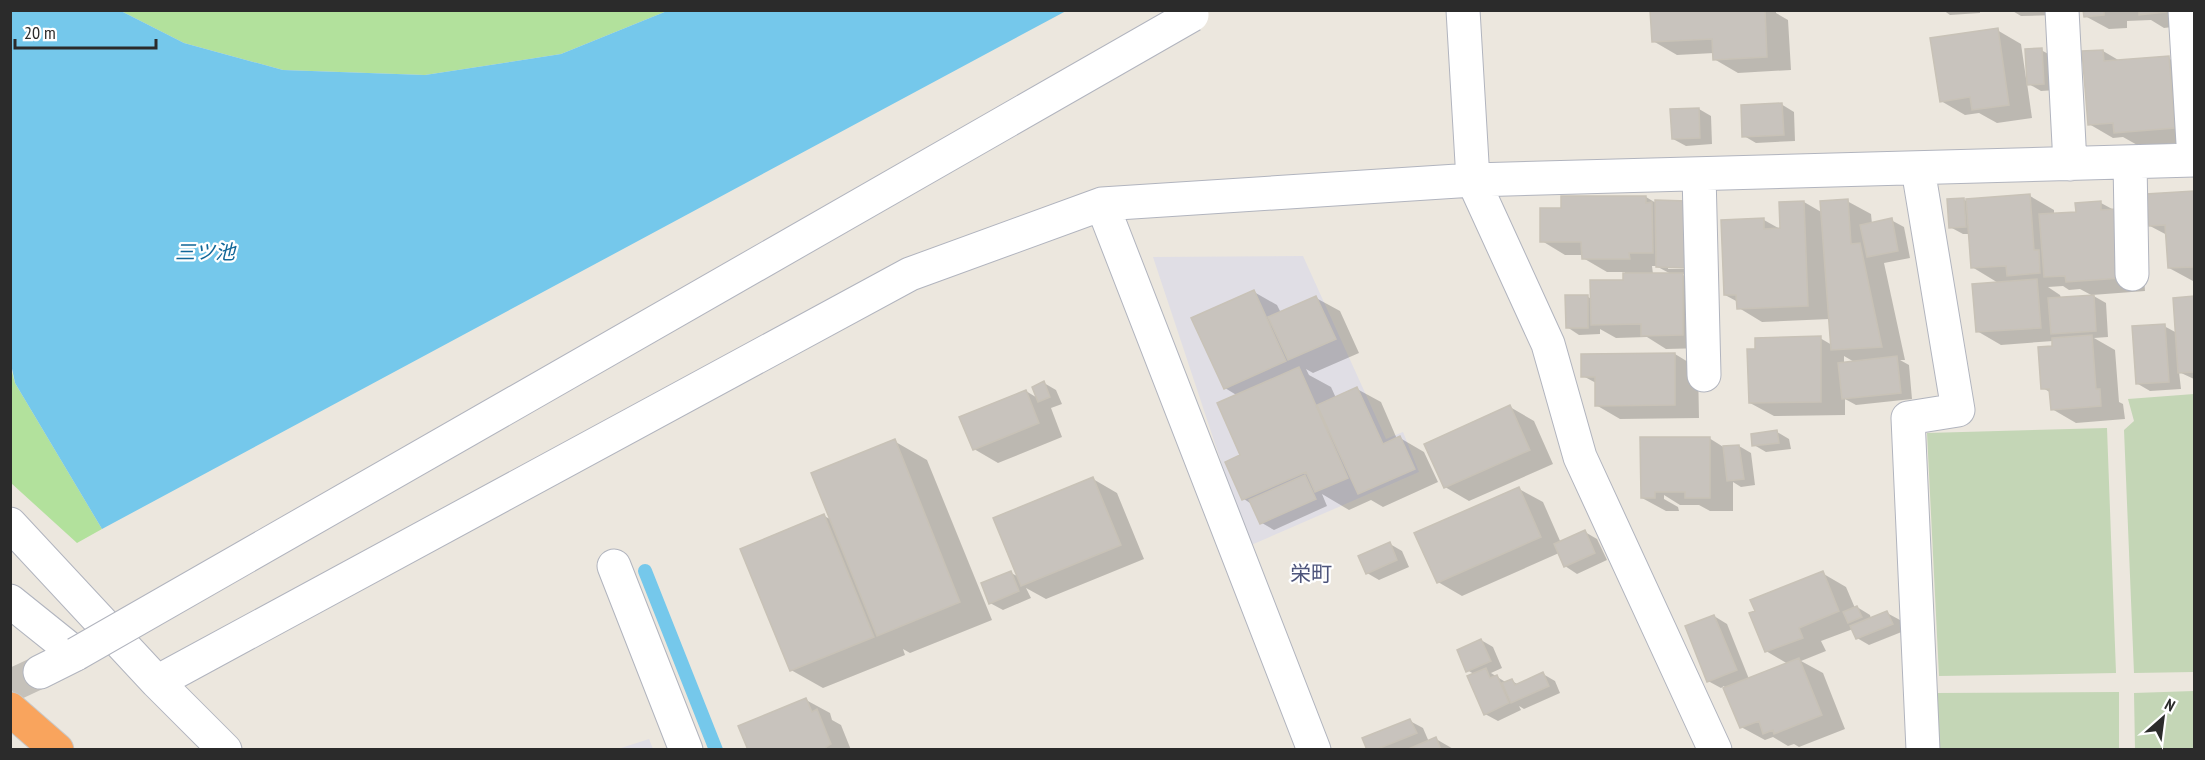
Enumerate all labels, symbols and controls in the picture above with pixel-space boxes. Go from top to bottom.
scale bar [15,12,156,50]
text: 20 m [24,21,56,44]
water label: 三ツ池 [175,239,237,265]
district label: 栄町 [1290,560,1332,587]
north arrow [2133,688,2193,748]
text: N [2162,694,2179,716]

